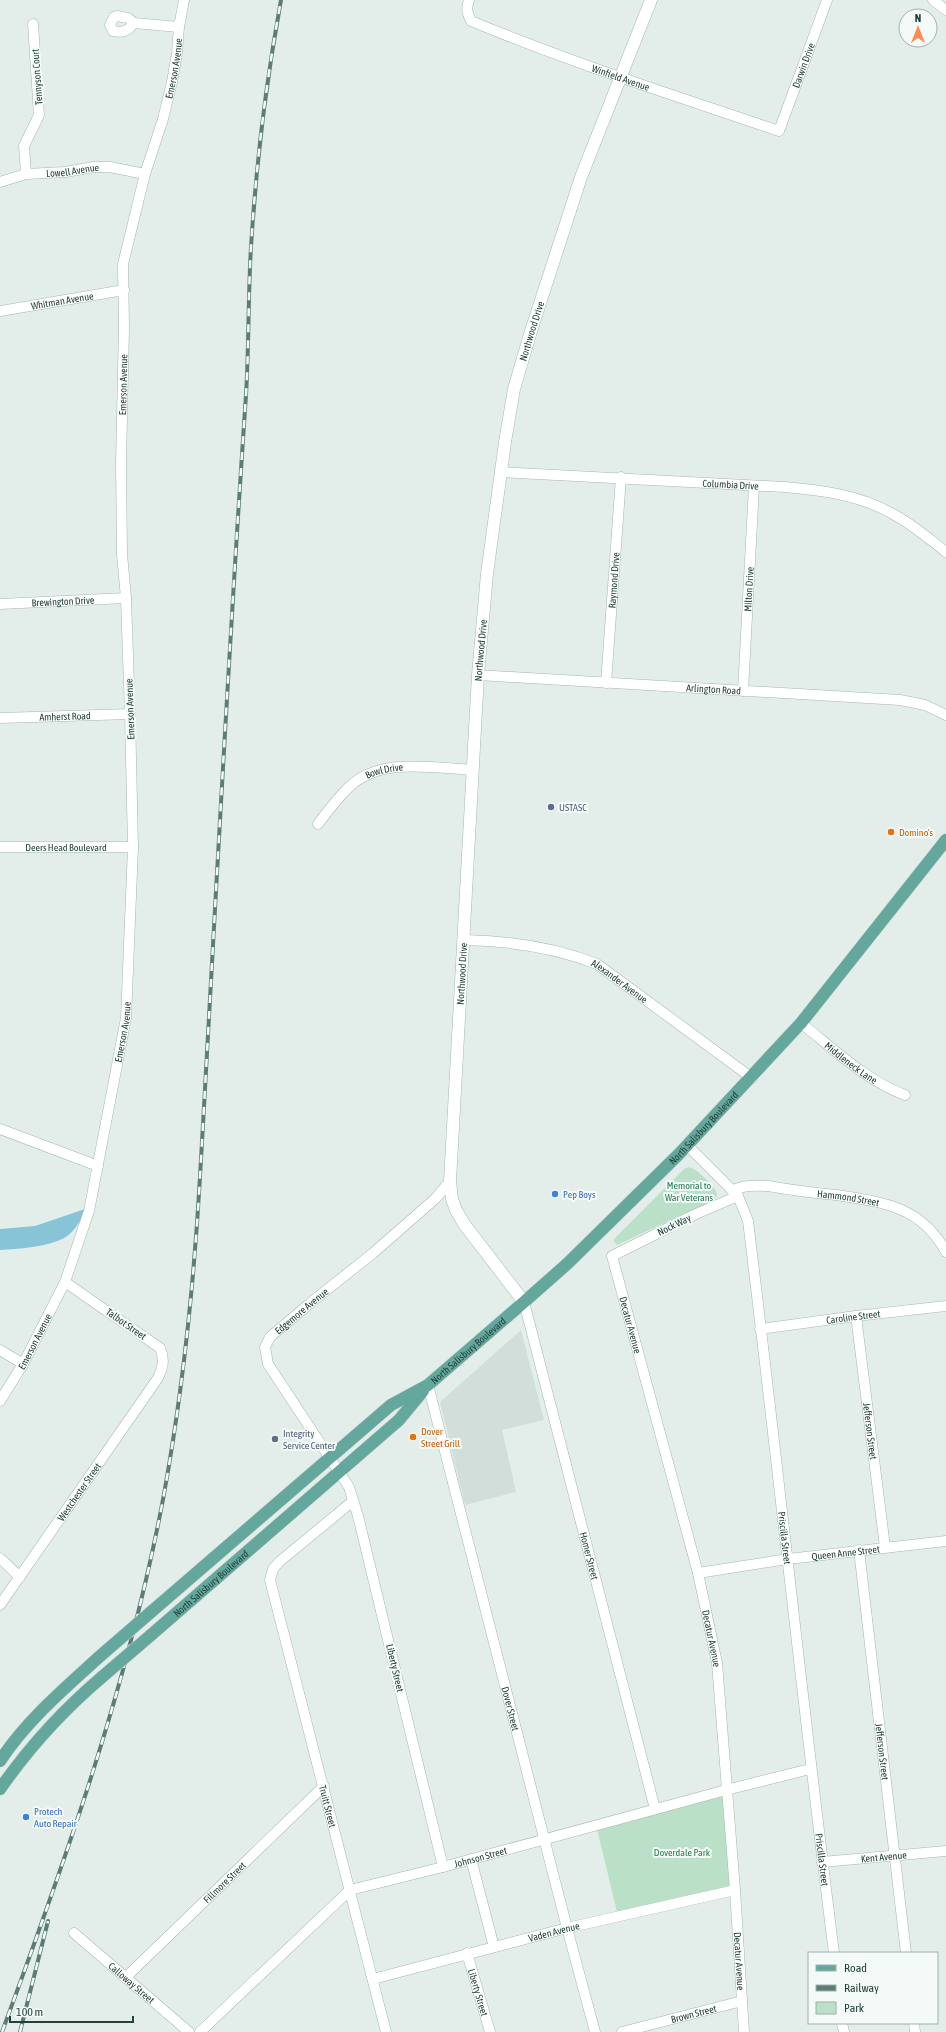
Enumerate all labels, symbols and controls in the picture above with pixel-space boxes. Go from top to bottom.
north arrow [898,8,938,48]
text: N [915,12,921,24]
street label: Emerson Avenue [163,37,184,100]
street label: Darwin Drive [790,41,817,89]
street label: Tennyson Court [30,48,44,106]
street label: Winfield Avenue [591,62,652,93]
street label: Lowell Avenue [46,161,99,178]
street label: Whitman Avenue [30,290,95,311]
street label: Northwood Drive [517,299,546,362]
street label: Emerson Avenue [117,353,129,415]
street label: Columbia Drive [702,477,760,491]
street label: Raymond Drive [606,551,621,609]
street label: Milton Drive [742,566,755,612]
street label: Brewington Drive [31,594,95,608]
street label: Northwood Drive [472,618,488,681]
street label: Emerson Avenue [123,678,137,740]
street label: Arlington Road [686,682,742,696]
street label: Amherst Road [39,710,91,722]
street label: Bowl Drive [363,761,404,780]
marker: USTASC [546,802,556,812]
place label: USTASC [559,802,587,813]
marker: Domino's [886,827,896,837]
place label: Domino's [899,827,934,838]
street label: Deers Head Boulevard [25,842,107,853]
street label: Northwood Drive [454,942,469,1005]
street label: Alexander Avenue [590,957,650,1005]
street label: Emerson Avenue [112,1001,132,1063]
street label: Middleneck Lane [823,1040,880,1086]
street label: North Salisbury Boulevard [666,1089,740,1166]
park label: Memorial to War Veterans [665,1180,714,1203]
street label: Hammond Street [817,1188,881,1208]
marker: Pep Boys [550,1189,560,1199]
place label: Pep Boys [563,1189,596,1200]
street label: Nock Way [656,1212,692,1238]
street label: Edgemore Avenue [272,1285,331,1336]
street label: Decatur Avenue [618,1295,644,1355]
street label: Talbot Street [104,1306,148,1342]
street label: Caroline Street [825,1308,881,1325]
street label: Emerson Avenue [16,1311,54,1371]
street label: North Salisbury Boulevard [428,1315,508,1386]
street label: Jefferson Street [861,1402,879,1460]
place label: Dover Street Grill [421,1426,461,1449]
place label: Integrity Service Center [283,1428,336,1451]
marker: Dover Street Grill [408,1432,418,1442]
marker: Integrity Service Center [270,1434,280,1444]
street label: Westchester Street [55,1461,103,1523]
street label: Priscilla Street [777,1511,794,1565]
street label: Homer Street [578,1531,601,1581]
street label: Queen Anne Street [811,1543,880,1562]
street label: North Salisbury Boulevard [171,1548,251,1619]
street label: Decatur Avenue [700,1609,723,1668]
street label: Liberty Street [384,1643,406,1693]
street label: Dover Street [500,1685,522,1732]
street label: Jefferson Street [874,1723,891,1781]
street label: Truitt Street [317,1784,339,1828]
place label: Protech Auto Repair [34,1806,78,1829]
marker: Protech Auto Repair [21,1812,31,1822]
street label: Priscilla Street [814,1833,831,1887]
street label: Johnson Street [453,1844,508,1869]
park label: Doverdale Park [654,1847,711,1858]
street label: Kent Avenue [860,1849,908,1864]
street label: Fillmore Street [201,1859,248,1905]
street label: Vaden Avenue [527,1920,581,1943]
street label: Decatur Avenue [732,1932,747,1991]
legend [808,1952,938,2024]
street label: Calloway Street [106,1960,157,2005]
text: Road [844,1961,867,1975]
street label: Liberty Street [466,1967,491,2017]
text: Railway [844,1981,879,1995]
scale bar [10,1998,133,2024]
text: Park [844,2001,865,2015]
street label: Brown Street [670,2002,718,2025]
text: 100 m [16,2005,43,2019]

